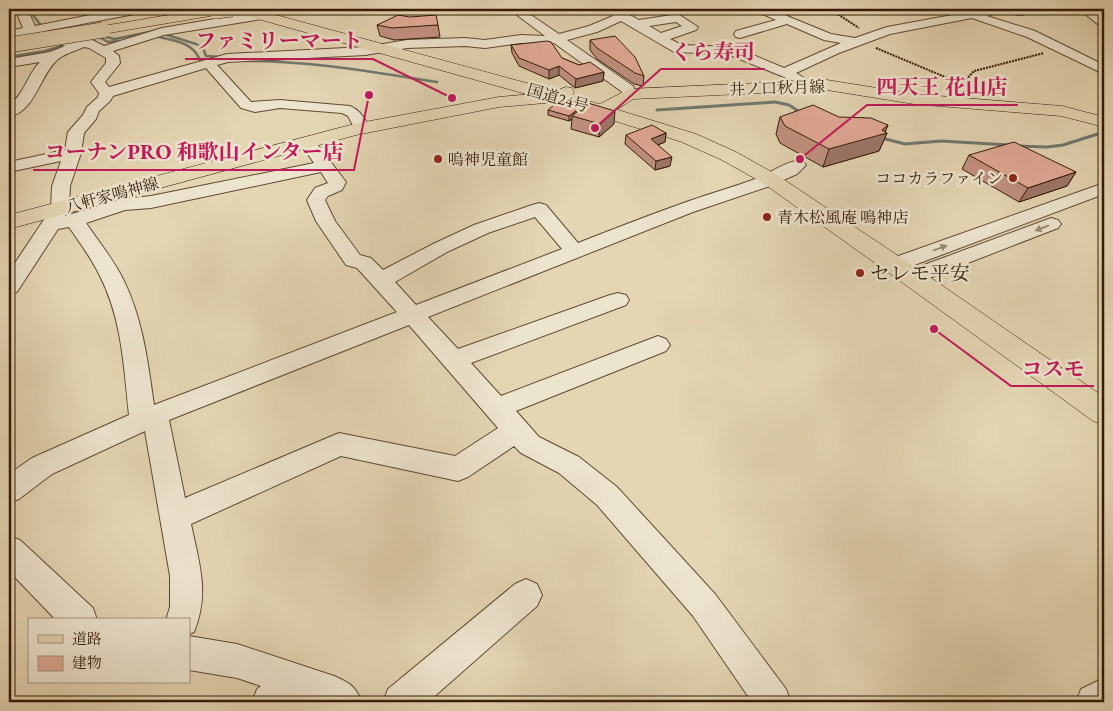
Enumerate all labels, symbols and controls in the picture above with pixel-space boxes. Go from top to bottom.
callout: ファミリーマート [185,23,373,59]
text: ファミリーマート [195,27,363,54]
callout: くら寿司 [661,33,765,69]
text: くら寿司 [671,38,755,65]
callout: 四天王 花山店 [867,69,1018,105]
text: 四天王 花山店 [877,73,1007,100]
street label: 井ノ口秋月線 [729,76,825,100]
street label: 国道24号 [525,79,591,117]
callout: コーナンPRO 和歌山インター店 [33,134,354,170]
text: コーナンPRO 和歌山インター店 [44,138,344,165]
place label: 嗚神児童館 [448,149,528,170]
marker: 嗚神児童館 [432,153,444,165]
place label: ココカラファイン [875,168,1003,189]
street label: 八軒家鳴神線 [63,172,161,218]
marker: ココカラファイン [1007,172,1019,184]
place label: 青木松風庵 鳴神店 [777,207,908,228]
marker: 青木松風庵 鳴神店 [761,211,773,223]
one-way arrow [1035,225,1050,232]
one-way arrow [933,244,948,252]
place label: セレモ平安 [870,260,970,286]
marker: セレモ平安 [854,267,866,279]
callout: コスモ [1011,350,1094,386]
text: コスモ [1022,355,1085,382]
legend [28,618,190,684]
text: 道路 [72,629,102,648]
text: 建物 [72,653,102,672]

